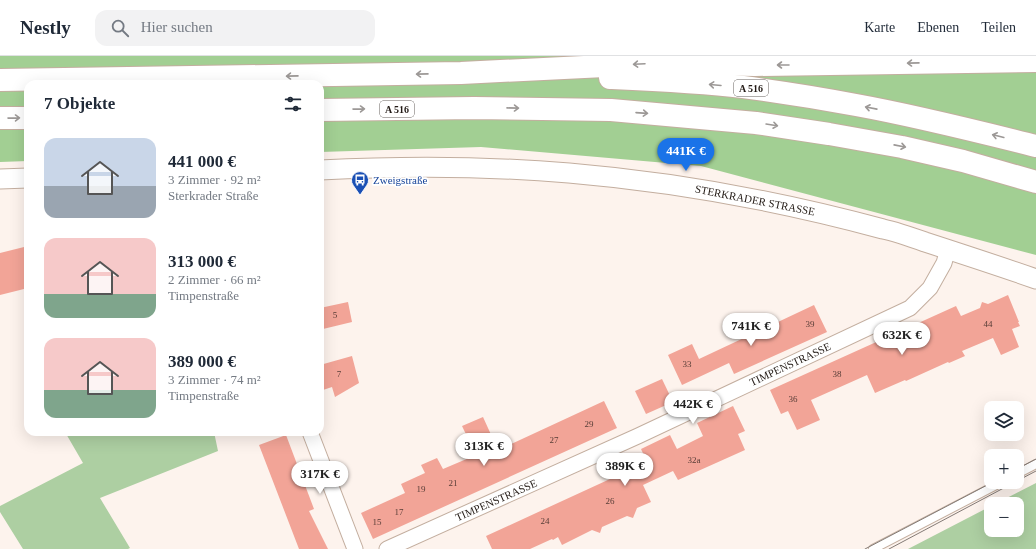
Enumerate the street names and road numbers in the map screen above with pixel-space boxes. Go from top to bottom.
road number: A 516 [734,80,768,96]
road number: A 516 [380,101,414,117]
street label: STERKRADER STRASSE [694,182,816,218]
street label: TIMPENSTRASSE [748,340,833,388]
street label: TIMPENSTRASSE [453,477,539,523]

